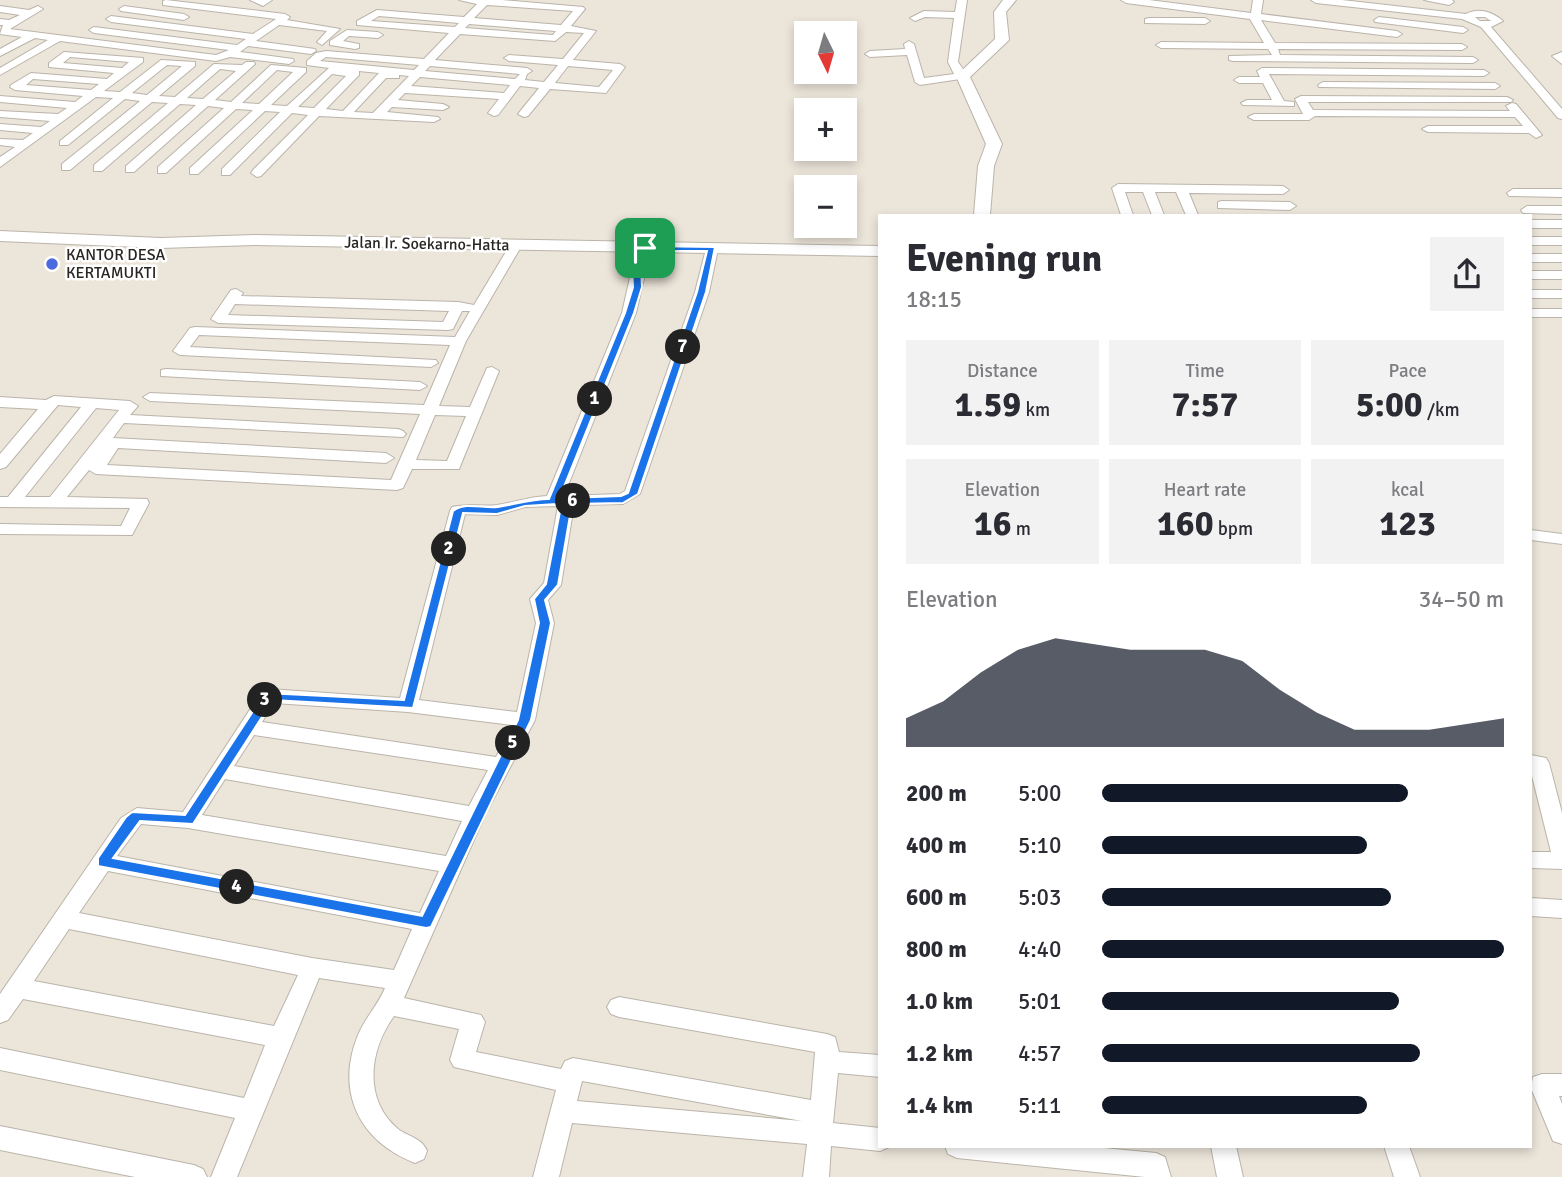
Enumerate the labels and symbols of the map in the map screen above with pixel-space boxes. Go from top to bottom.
north arrow [794,21,858,84]
pin [615,218,675,278]
street label: Jalan Ir. Soekarno-Hatta [344,233,510,255]
place label: KANTOR DESA KERTAMUKTI [66,245,166,283]
marker: KANTOR DESA KERTAMUKTI [44,256,60,272]
pin: 7 [666,330,700,364]
pin: 1 [578,382,612,416]
pin: 6 [556,484,590,518]
pin: 2 [432,532,466,566]
pin: 3 [247,682,282,718]
pin: 5 [496,726,530,760]
pin: 4 [219,870,254,904]

